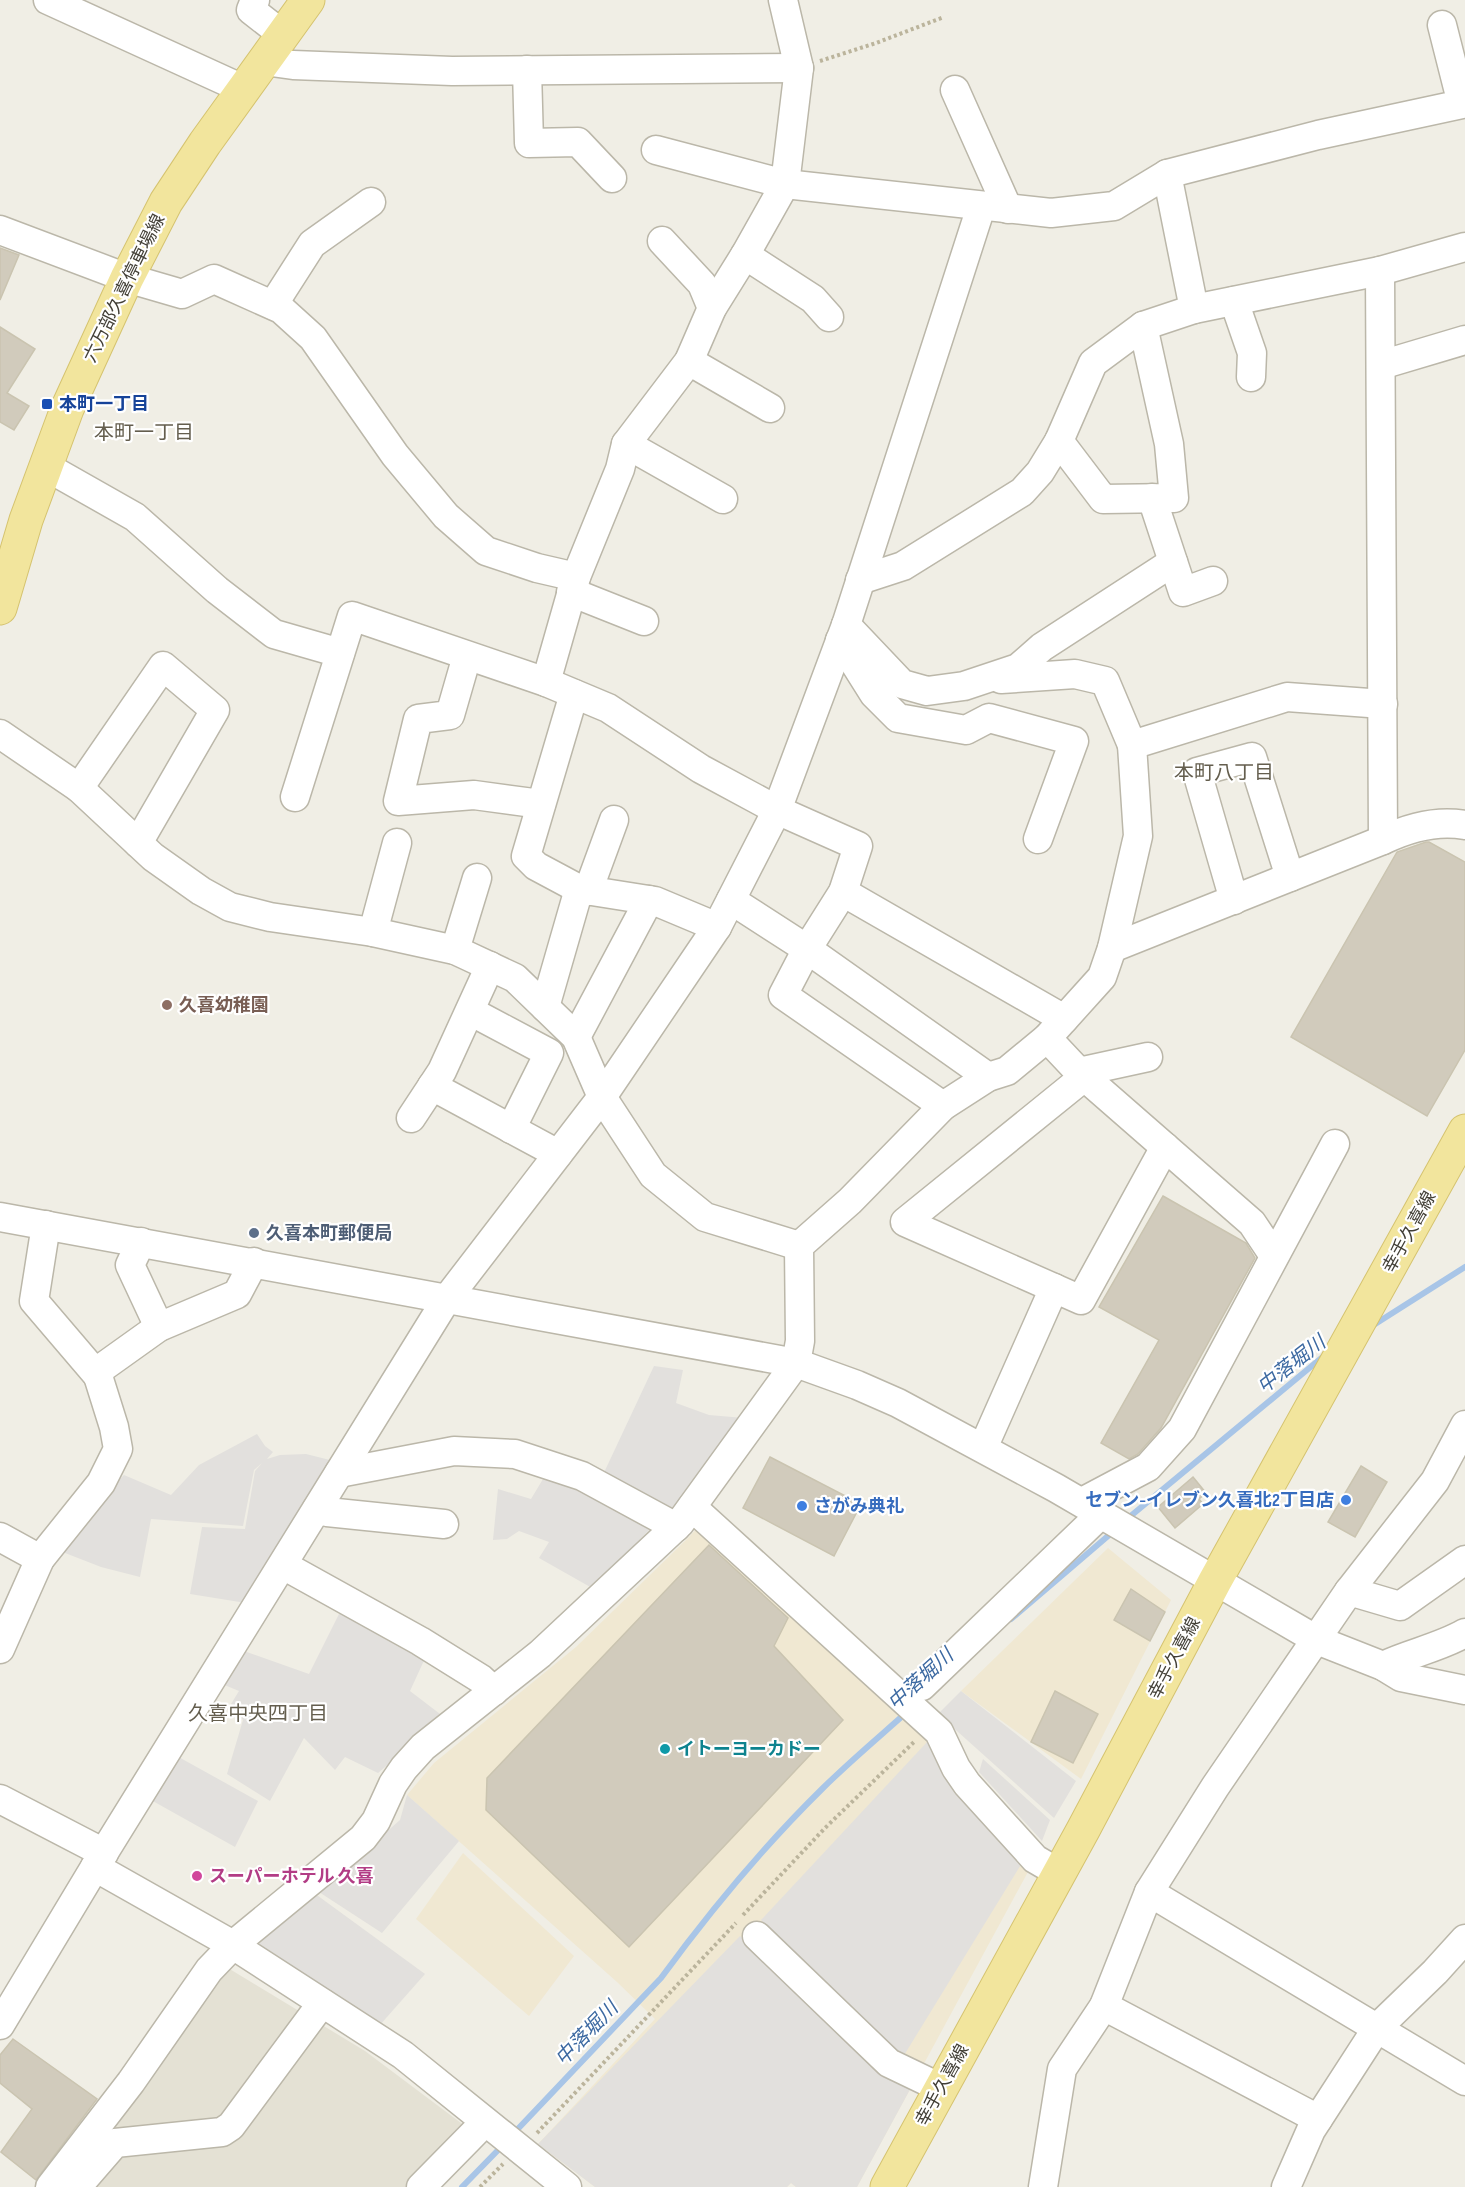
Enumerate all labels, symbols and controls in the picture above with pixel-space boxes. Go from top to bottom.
street label: 六万部久喜停車場線 [80,211,169,366]
place label: 本町一丁目 [59,394,149,415]
marker: 本町一丁目 [40,397,54,411]
district label: 本町一丁目 [94,421,194,445]
district label: 本町八丁目 [1174,761,1274,785]
place label: 久喜幼稚園 [179,995,269,1016]
marker: 久喜幼稚園 [160,998,174,1012]
street label: 幸手久喜線 [1378,1188,1440,1277]
place label: 久喜本町郵便局 [266,1223,392,1244]
marker: 久喜本町郵便局 [247,1226,261,1240]
water label: 中落堀川 [1253,1329,1332,1399]
place label: セブン-イレブン久喜北2丁目店 [1085,1490,1334,1511]
marker: セブン-イレブン久喜北2丁目店 [1339,1493,1353,1507]
place label: さがみ典礼 [814,1496,904,1517]
marker: さがみ典礼 [795,1499,809,1513]
street label: 幸手久喜線 [1144,1614,1205,1703]
water label: 中落堀川 [883,1643,960,1715]
district label: 久喜中央四丁目 [188,1702,328,1726]
place label: イトーヨーカドー [677,1739,821,1760]
marker: イトーヨーカドー [658,1742,672,1756]
place label: スーパーホテル 久喜 [209,1866,374,1887]
marker: スーパーホテル 久喜 [190,1869,204,1883]
water label: 中落堀川 [550,1995,625,2071]
street label: 幸手久喜線 [911,2041,973,2130]

